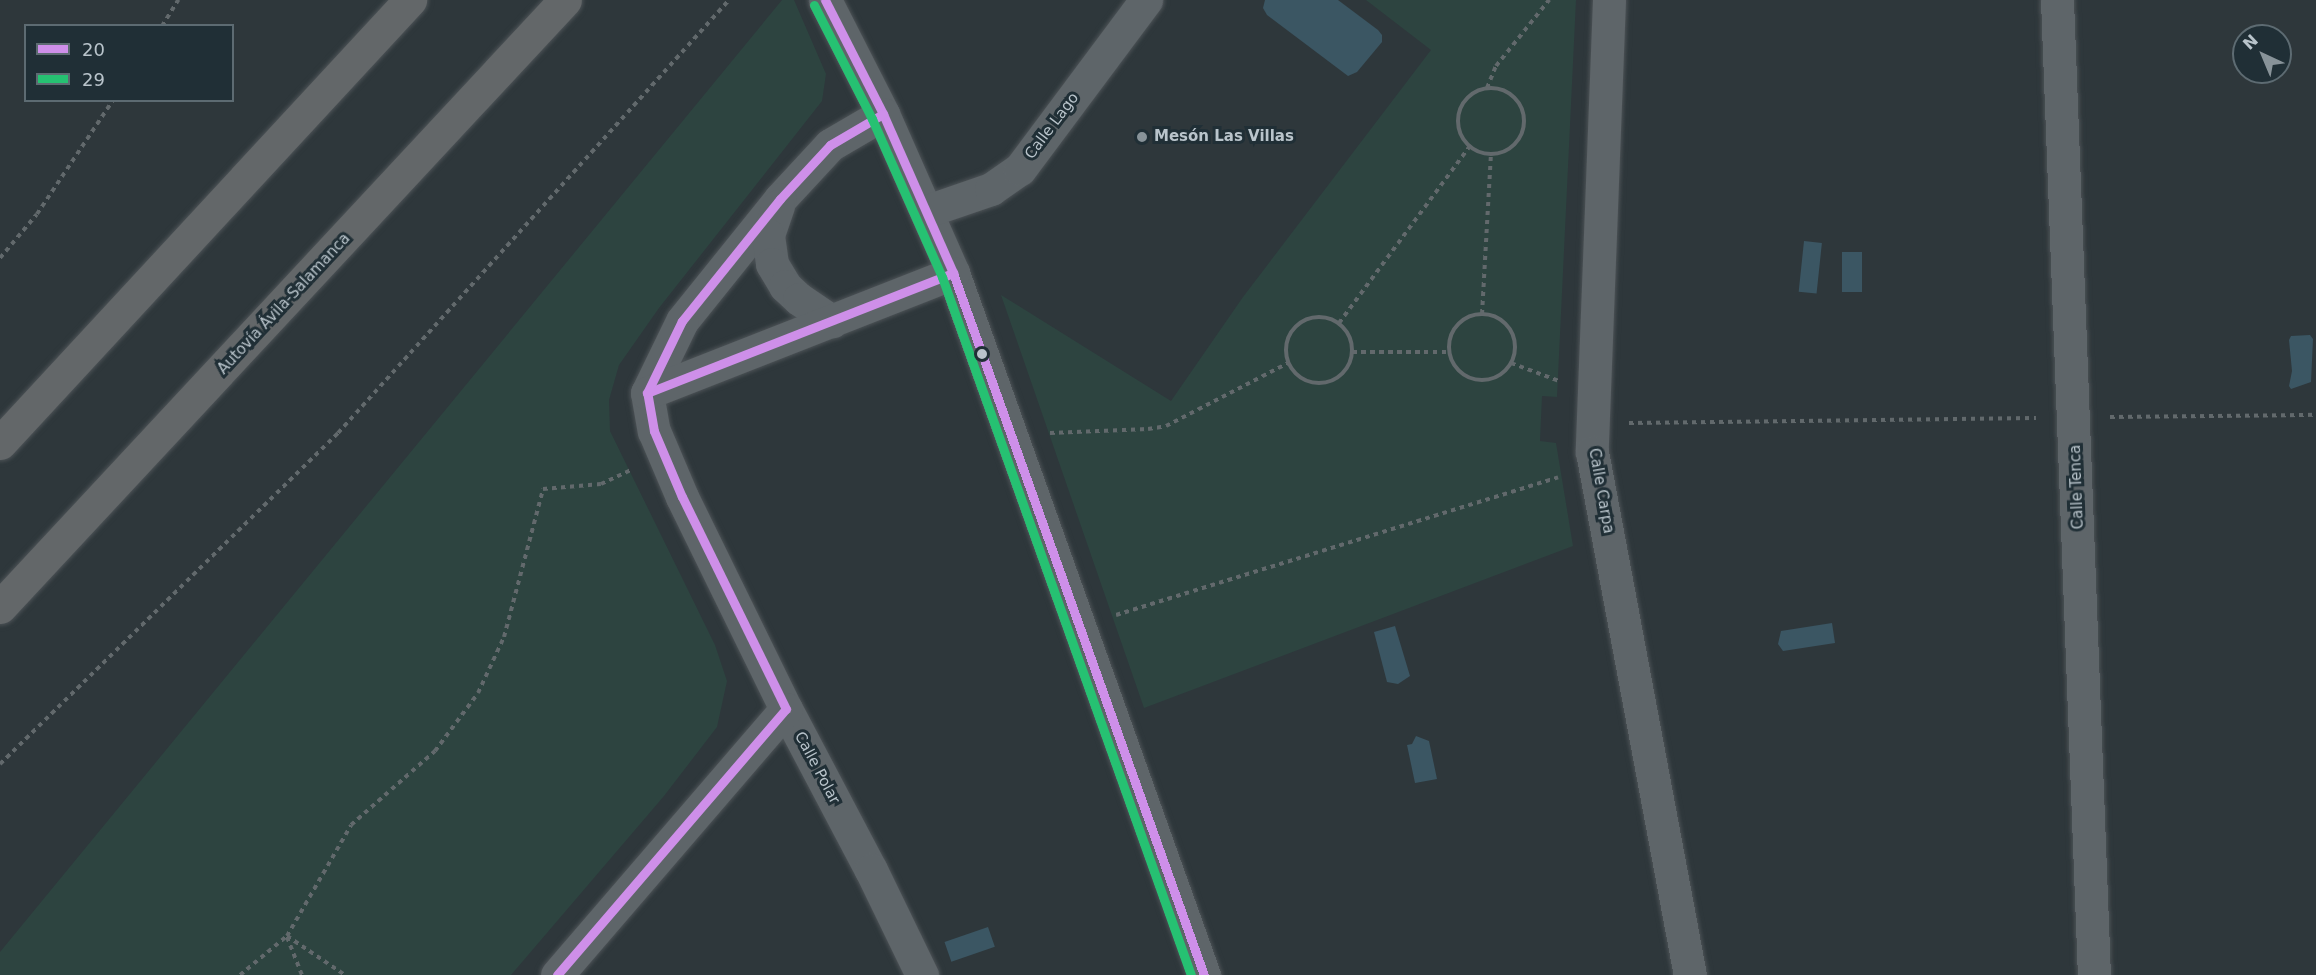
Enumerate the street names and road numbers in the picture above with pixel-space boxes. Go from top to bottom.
street label: Calle Lago [1021,89,1083,163]
street label: Autovía Ávila-Salamanca [214,230,354,378]
street label: Calle Tenca [2067,444,2087,530]
street label: Calle Carpa [1585,447,1617,535]
street label: Calle Polar [790,729,844,807]

